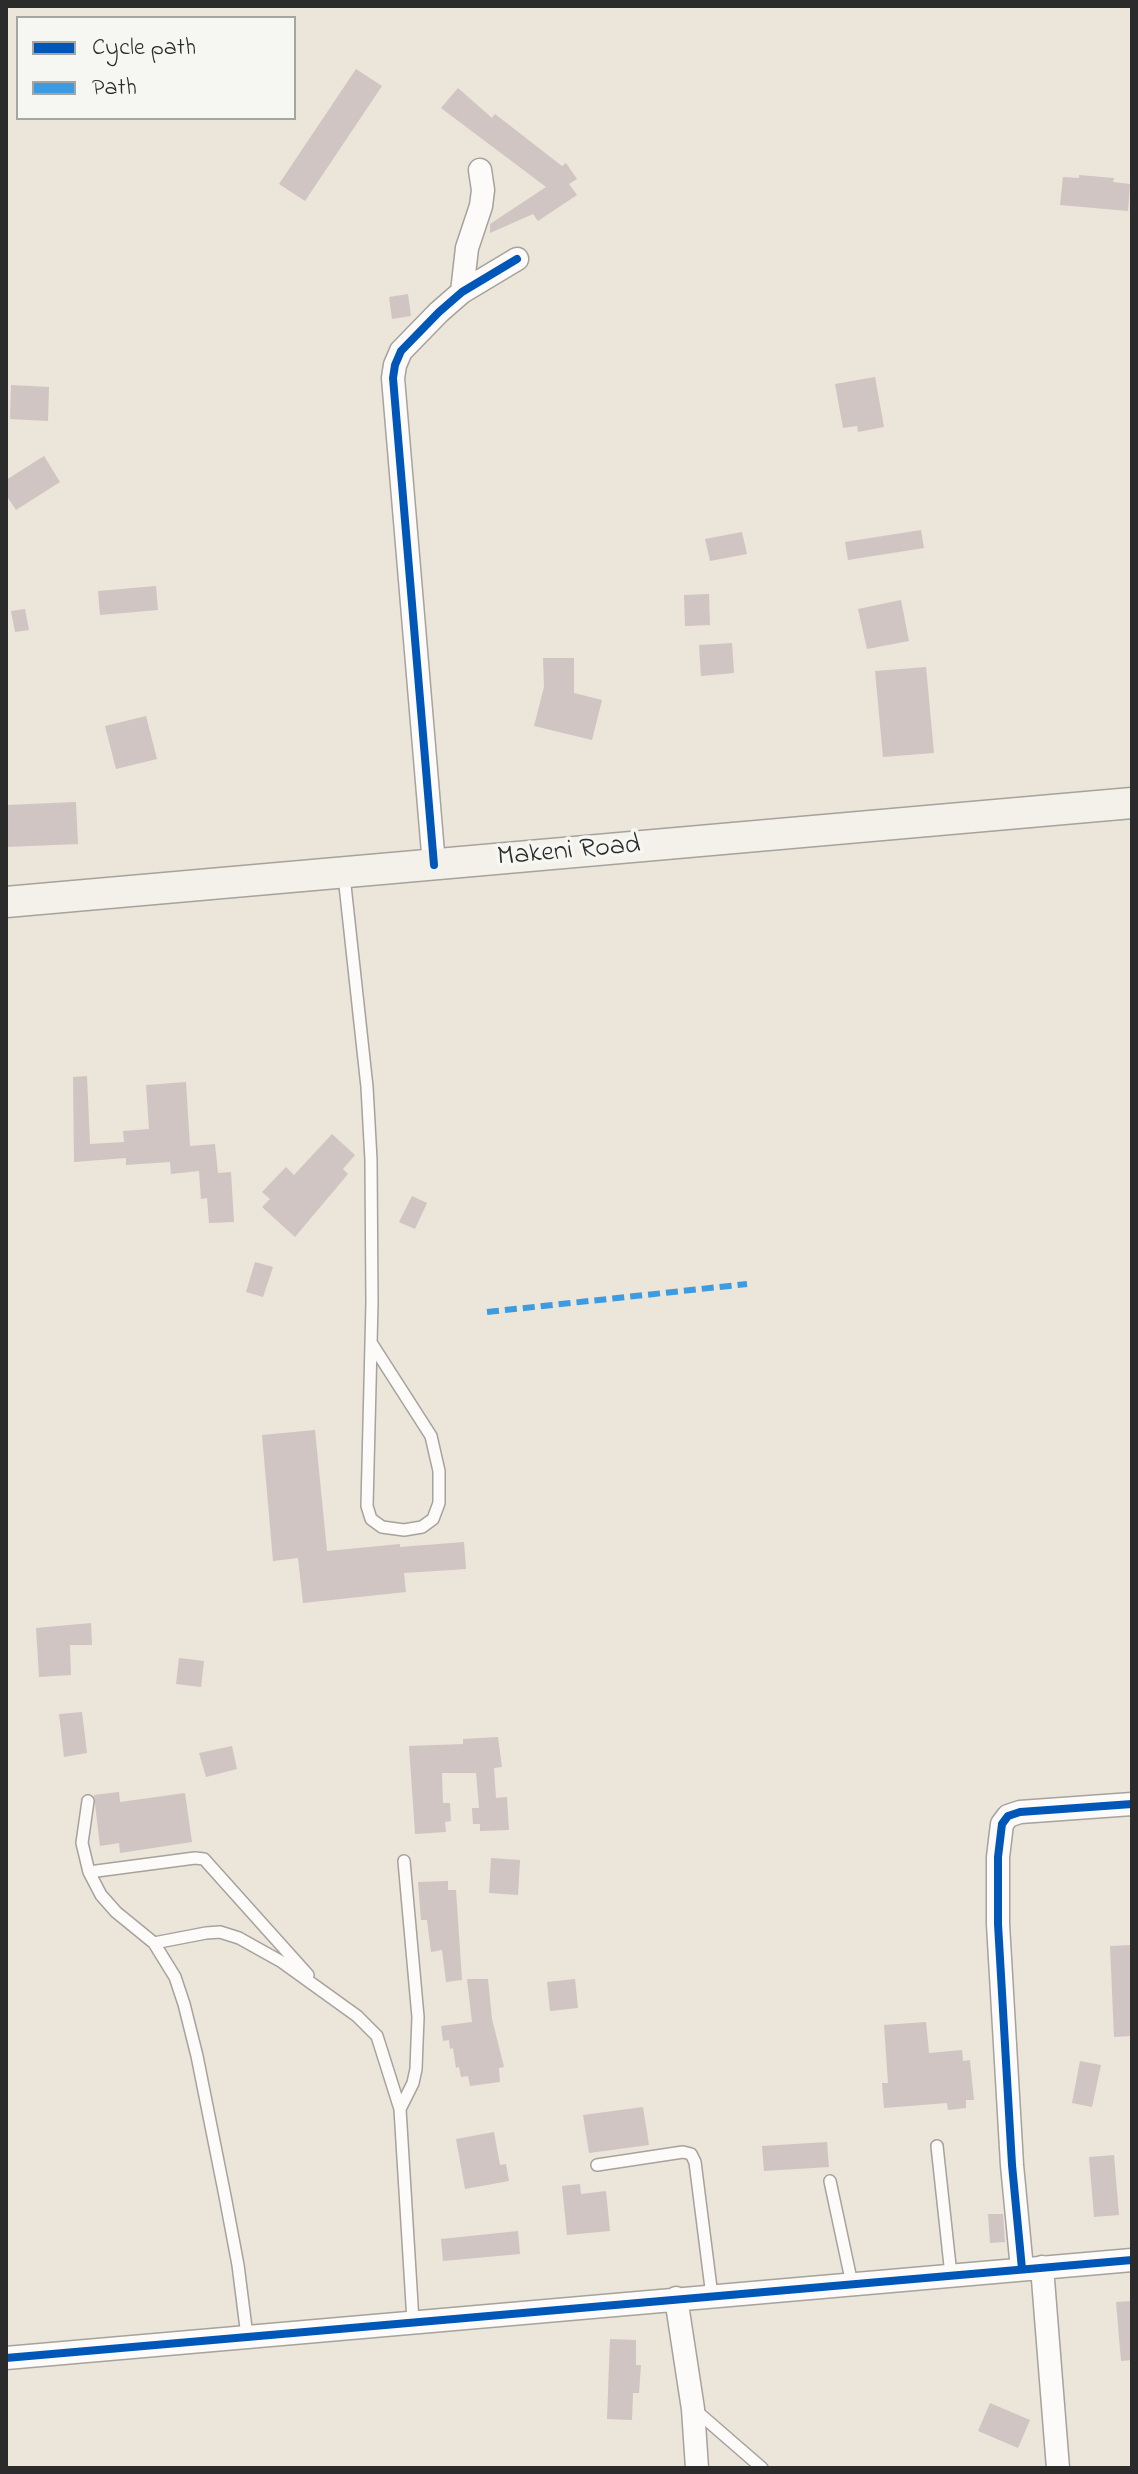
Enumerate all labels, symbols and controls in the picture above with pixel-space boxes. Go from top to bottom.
legend [16,16,296,120]
text: Cycle path [92,31,196,66]
text: Path [92,71,137,106]
street label: Makeni Road [496,830,642,876]

